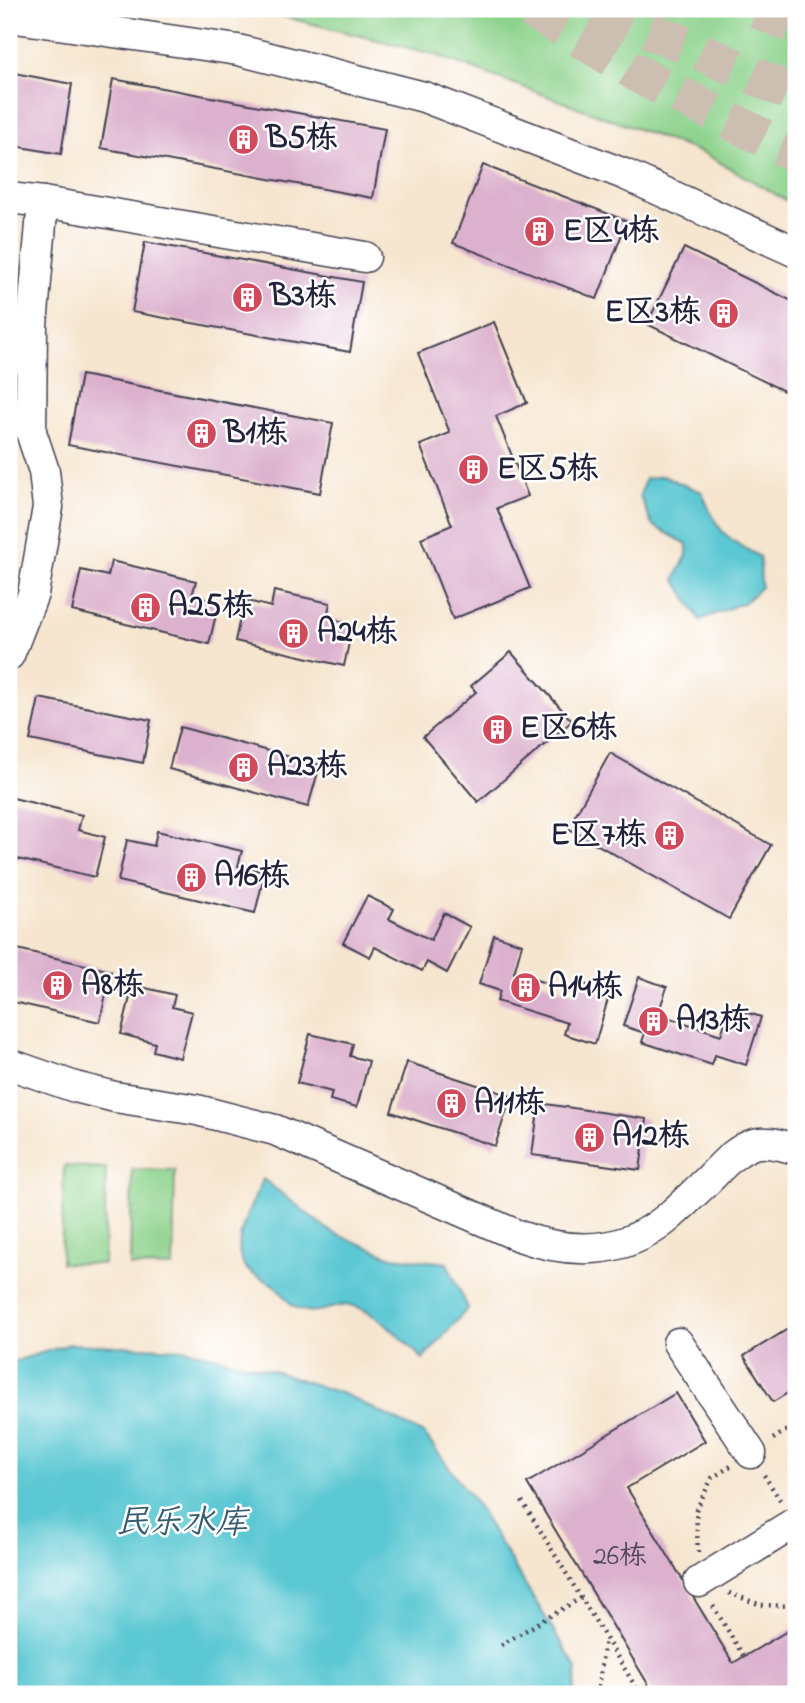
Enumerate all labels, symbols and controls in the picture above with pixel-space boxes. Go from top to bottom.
place label: B5栋 [264,116,338,163]
building icon: B5栋 [226,122,260,156]
place label: E区4栋 [563,209,660,256]
building icon: E区4栋 [523,215,557,249]
place label: B3栋 [268,274,337,321]
building icon: B3栋 [230,280,264,314]
place label: E区3栋 [604,290,701,337]
building icon: E区3栋 [707,296,741,330]
place label: B1栋 [222,411,288,458]
building icon: B1栋 [184,417,218,451]
place label: E区5栋 [497,447,599,494]
building icon: E区5栋 [457,453,491,487]
place label: A25栋 [168,584,254,631]
building icon: A25栋 [128,590,162,624]
place label: A24栋 [317,610,398,657]
building icon: A24栋 [277,616,311,650]
place label: E区6栋 [520,706,617,753]
building icon: E区6栋 [480,712,514,746]
place label: A23栋 [267,744,348,791]
building icon: A23栋 [227,750,261,784]
place label: E区7栋 [550,813,647,860]
building icon: E区7栋 [653,819,687,853]
place label: A16栋 [214,854,290,901]
building icon: A16栋 [174,860,208,894]
place label: A8栋 [81,963,145,1010]
place label: A14栋 [548,965,623,1012]
building icon: A8栋 [41,969,75,1003]
building icon: A14栋 [508,971,542,1005]
place label: A13栋 [676,998,751,1045]
building icon: A13栋 [636,1004,670,1038]
place label: A11栋 [474,1081,546,1128]
building icon: A11栋 [434,1087,468,1121]
place label: A12栋 [612,1114,690,1161]
building icon: A12栋 [572,1120,606,1154]
water label: 民乐水库 [116,1500,251,1548]
house number: 26栋 [593,1537,647,1578]

